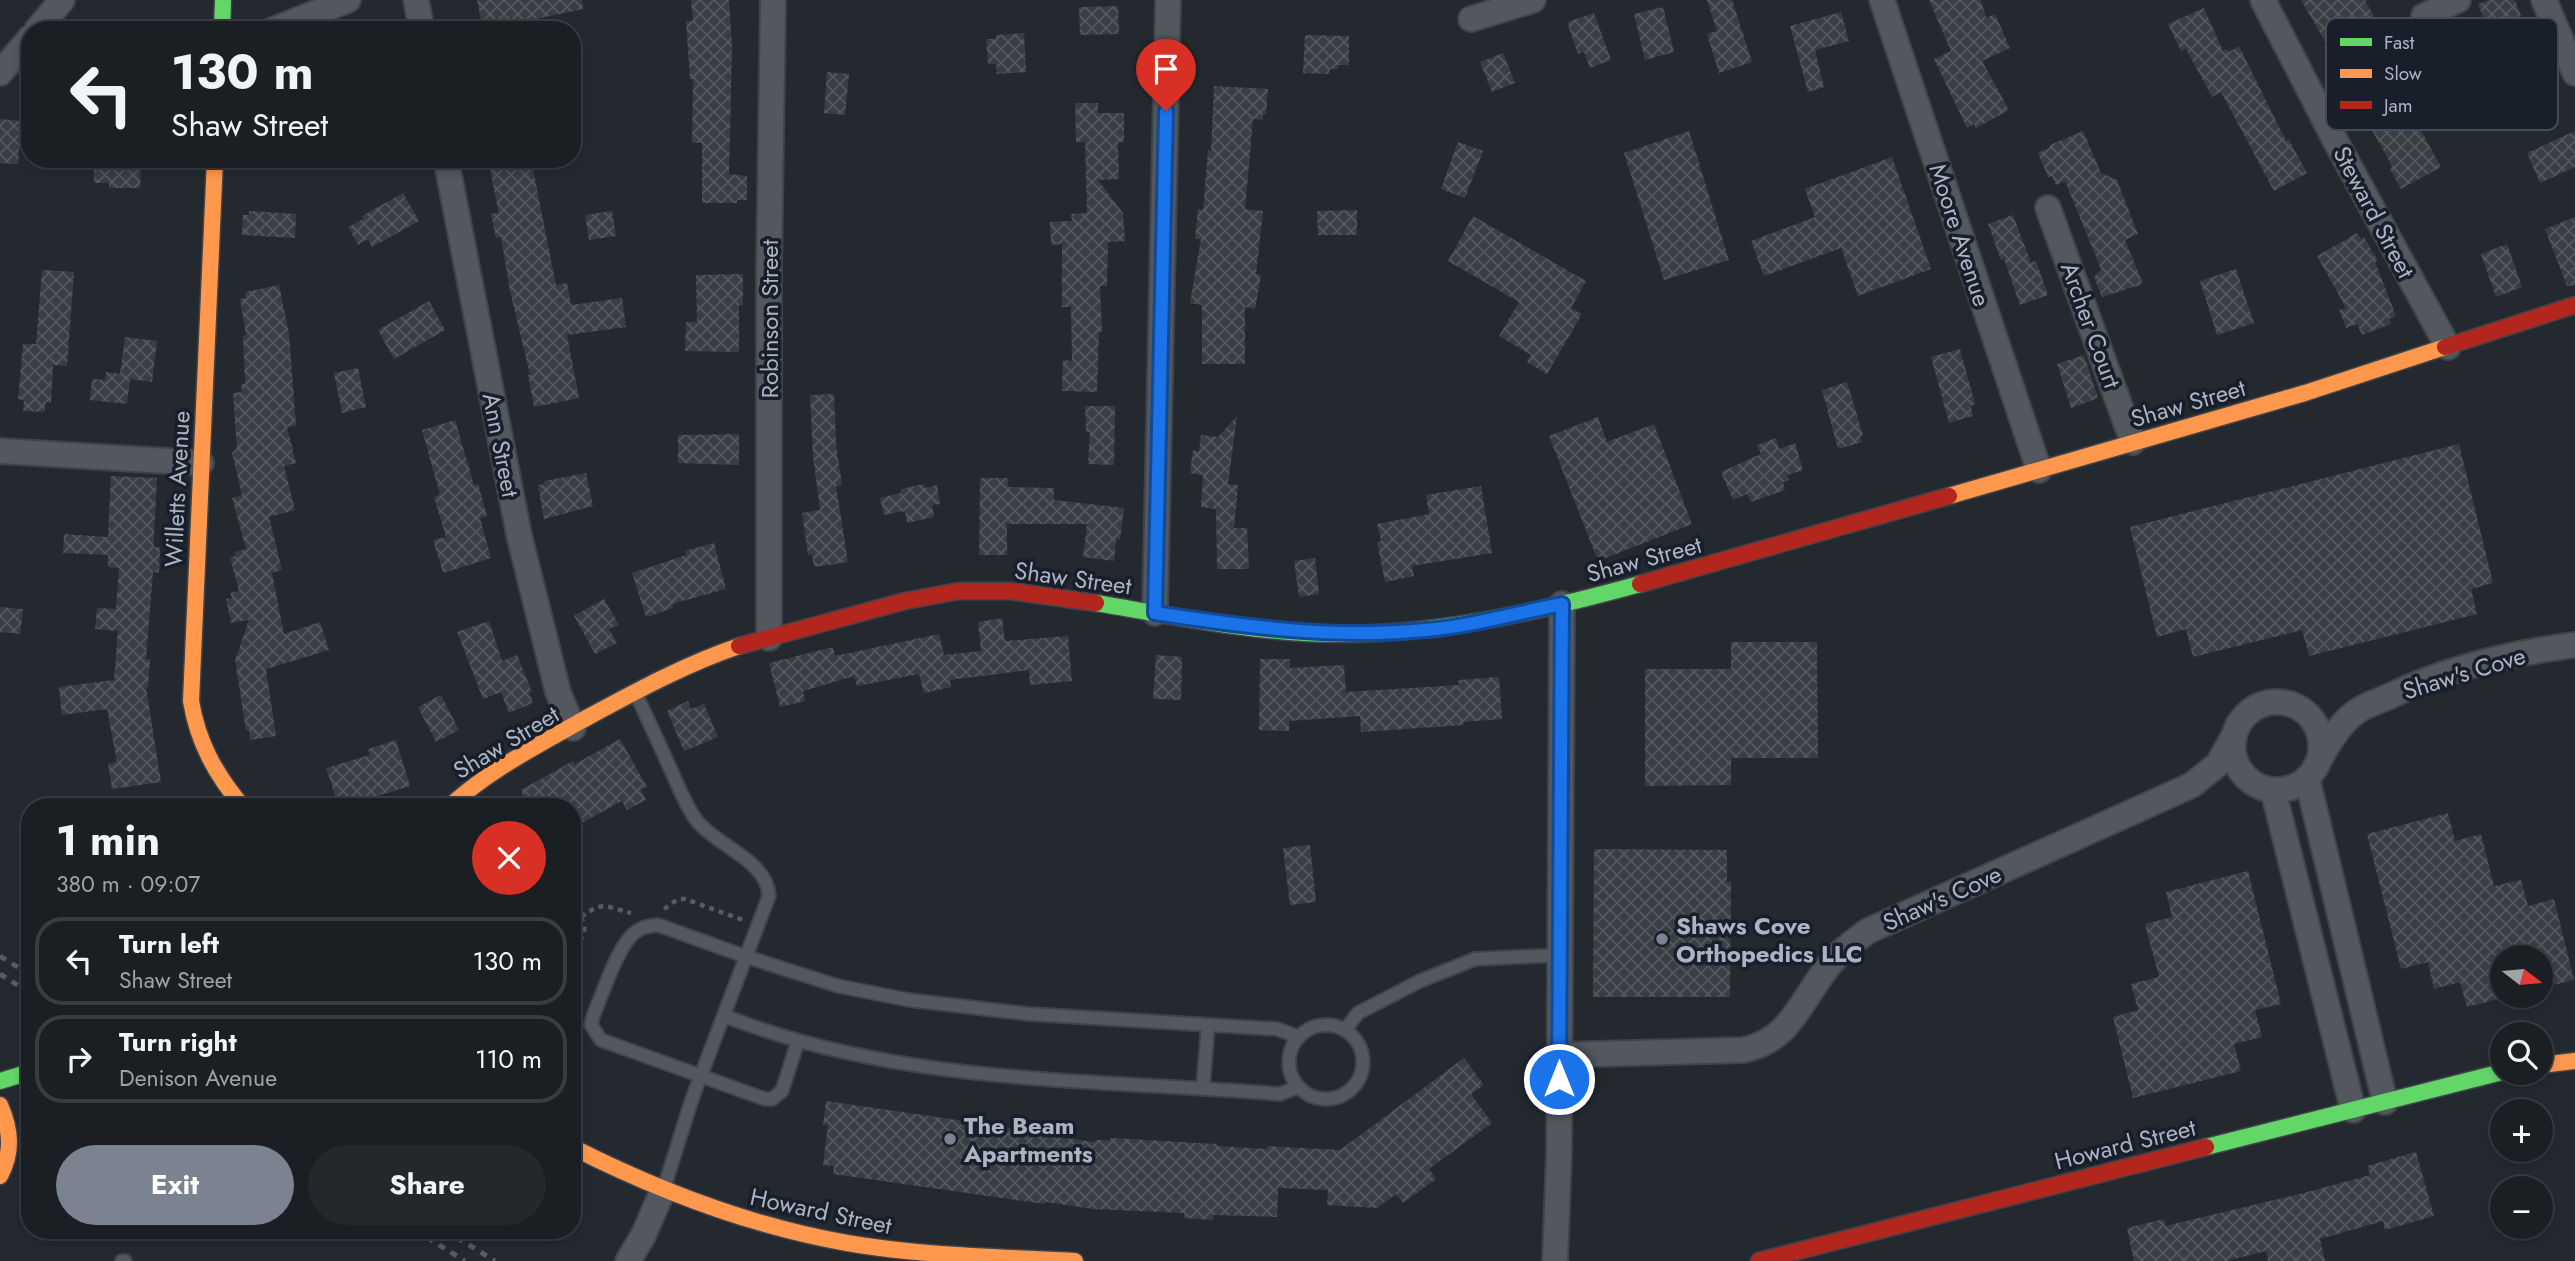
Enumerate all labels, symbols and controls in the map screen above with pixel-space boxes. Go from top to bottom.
legend [2326,18,2558,130]
text: Fast [2384,29,2415,56]
text: 130 m [171,37,314,107]
pin [1136,39,1196,111]
icon: left [56,49,147,140]
icon: arrive [1147,50,1185,88]
text: Slow [2384,60,2422,87]
text: Jam [2381,92,2413,119]
text: Shaw Street [171,102,328,148]
street label: Steward Street [2324,140,2424,285]
street label: Moore Avenue [1921,159,1999,311]
street label: Robinson Street [752,239,787,398]
street label: Archer Court [2052,257,2130,393]
street label: Shaw Street [2126,370,2250,436]
street label: Ann Street [474,390,528,500]
street label: Willetts Avenue [155,410,199,568]
street label: Shaw Street [1582,527,1706,591]
street label: Shaw Street [1012,552,1134,604]
street label: Shaw's Cove [2398,638,2530,708]
street label: Shaw Street [446,697,566,787]
text: 1 min [56,810,160,871]
button: close [472,821,546,895]
street label: Shaw's Cove [1877,856,2007,940]
text: 380 m · 09:07 [56,867,200,901]
place label: Shaws Cove Orthopedics LLC [1676,908,1862,971]
text: Turn left [119,925,219,963]
marker: Shaws Cove Orthopedics LLC [1654,931,1670,947]
icon: left [60,942,98,980]
text: 130 m [472,942,542,980]
north arrow [2490,945,2553,1008]
map controls [2490,945,2553,1239]
text: Shaw Street [119,963,232,997]
button: search [2490,1022,2553,1085]
text: Turn right [119,1023,237,1061]
icon: right [60,1040,98,1078]
text: 110 m [475,1040,542,1078]
position arrow [1522,1042,1596,1116]
text: Denison Avenue [119,1061,277,1095]
button: + [2490,1099,2553,1162]
place label: The Beam Apartments [963,1108,1093,1171]
street label: Howard Street [2051,1110,2199,1178]
marker: The Beam Apartments [942,1131,958,1147]
button: Exit [56,1145,294,1225]
button: Share [308,1145,546,1225]
button: − [2490,1176,2553,1239]
street label: Howard Street [747,1179,895,1243]

